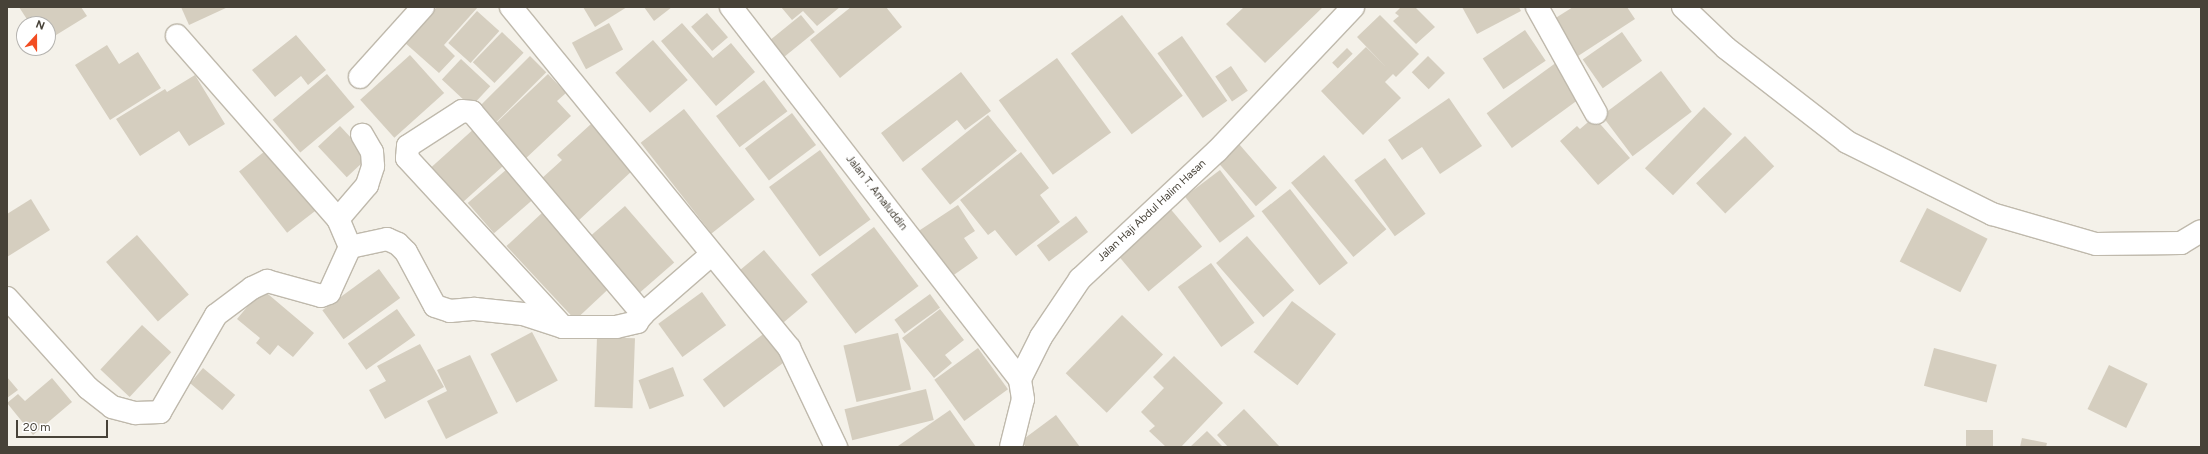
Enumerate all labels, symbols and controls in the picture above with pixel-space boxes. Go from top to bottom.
north arrow [16,16,56,56]
text: N [34,18,46,33]
street label: Jalan T. Amaluddin [843,153,909,233]
street label: Jalan Haji Abdul Halim Hasan [1095,157,1209,265]
scale bar [18,412,110,438]
text: 20 m [23,420,51,434]

